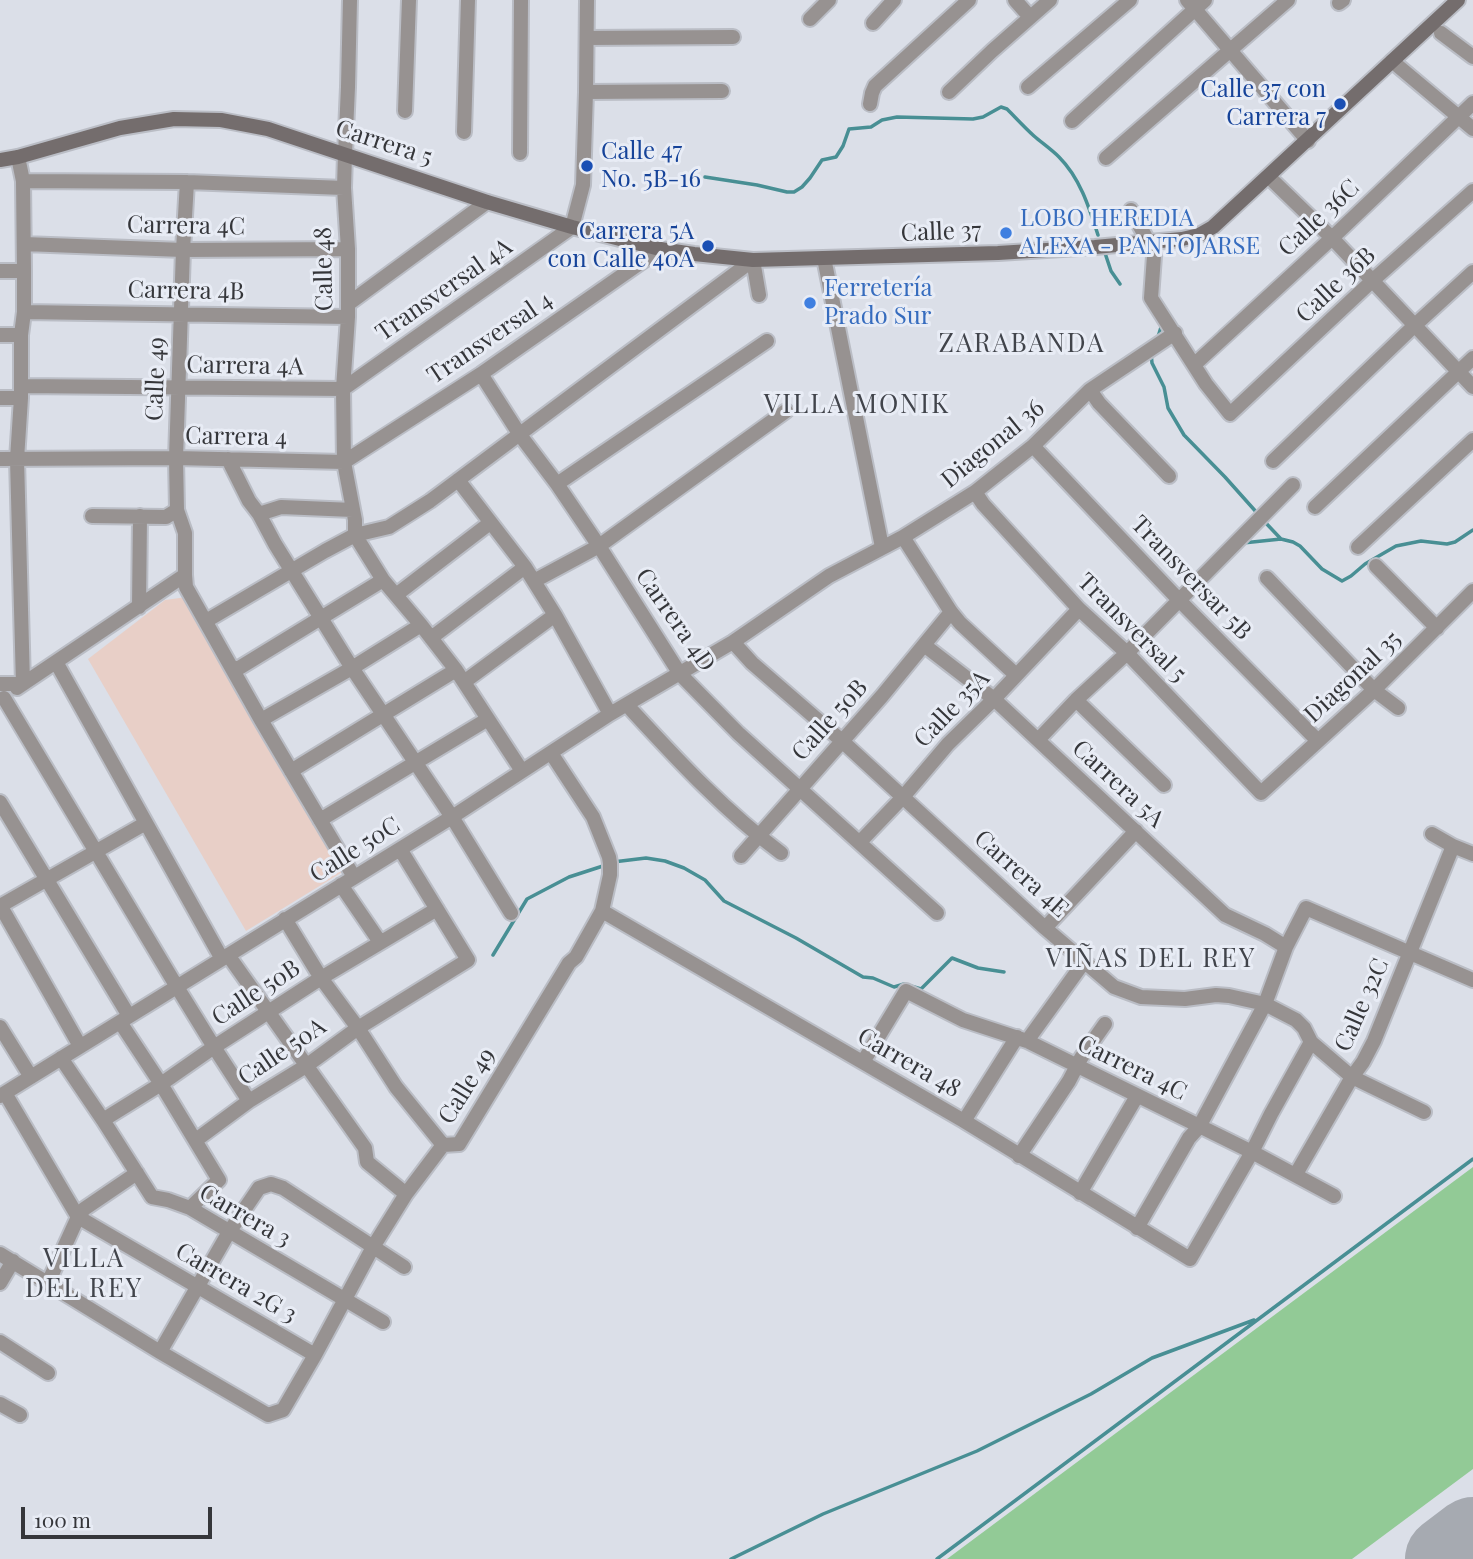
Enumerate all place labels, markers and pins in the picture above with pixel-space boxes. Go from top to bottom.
place label: Calle 37 con Carrera 7 [1200,76,1326,132]
marker: Calle 37 con Carrera 7 [1332,96,1348,112]
place label: Calle 47 No. 5B-16 [601,138,701,194]
marker: Calle 47 No. 5B-16 [579,158,595,174]
place label: LOBO HEREDIA ALEXA - PANTOJARSE [1020,205,1260,261]
place label: Carrera 5A con Calle 40A [547,218,694,274]
marker: LOBO HEREDIA ALEXA - PANTOJARSE [998,225,1014,241]
marker: Carrera 5A con Calle 40A [700,238,716,254]
place label: Ferretería Prado Sur [824,275,933,331]
marker: Ferretería Prado Sur [802,295,818,311]

